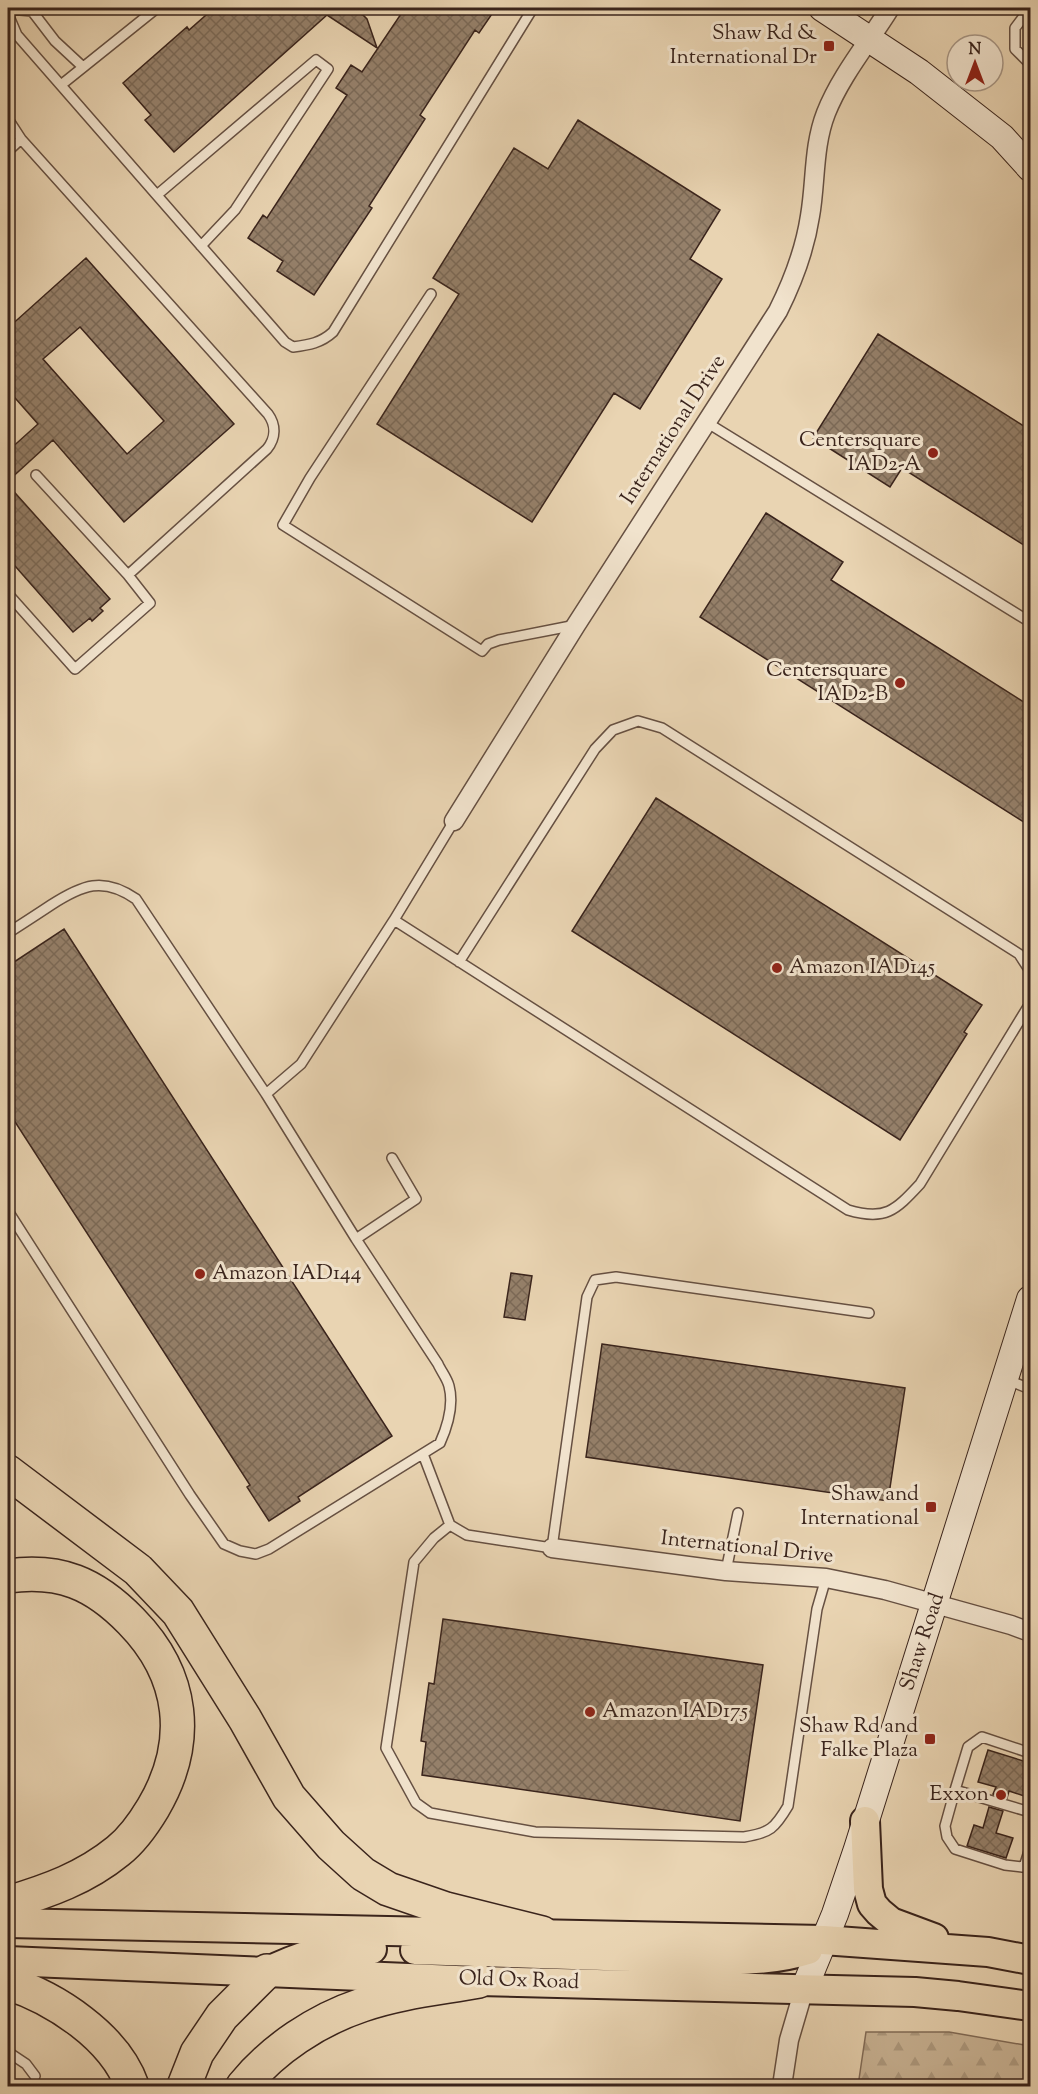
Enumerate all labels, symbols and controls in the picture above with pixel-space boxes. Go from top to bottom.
place label: Shaw Rd & International Dr [670,19,817,73]
north arrow [945,33,1005,93]
marker: Shaw Rd & International Dr [822,39,836,53]
text: N [969,39,982,62]
street label: International Drive [614,349,734,511]
place label: Centersquare IAD2-A [799,426,921,480]
marker: Centersquare IAD2-A [926,446,940,460]
place label: Centersquare IAD2-B [766,656,888,710]
marker: Centersquare IAD2-B [893,676,907,690]
place label: Amazon IAD145 [789,953,935,983]
marker: Amazon IAD145 [770,961,784,975]
place label: Amazon IAD144 [212,1259,361,1289]
marker: Amazon IAD144 [193,1267,207,1281]
place label: Shaw and International [801,1480,919,1534]
marker: Shaw and International [924,1500,938,1514]
street label: International Drive [659,1524,835,1572]
street label: Shaw Road [893,1589,953,1695]
place label: Amazon IAD175 [602,1697,748,1727]
marker: Amazon IAD175 [583,1705,597,1719]
place label: Shaw Rd and Falke Plaza [799,1712,918,1766]
marker: Shaw Rd and Falke Plaza [923,1732,937,1746]
place label: Exxon [930,1780,989,1810]
marker: Exxon [994,1788,1008,1802]
street label: Old Ox Road [458,1964,580,1998]

